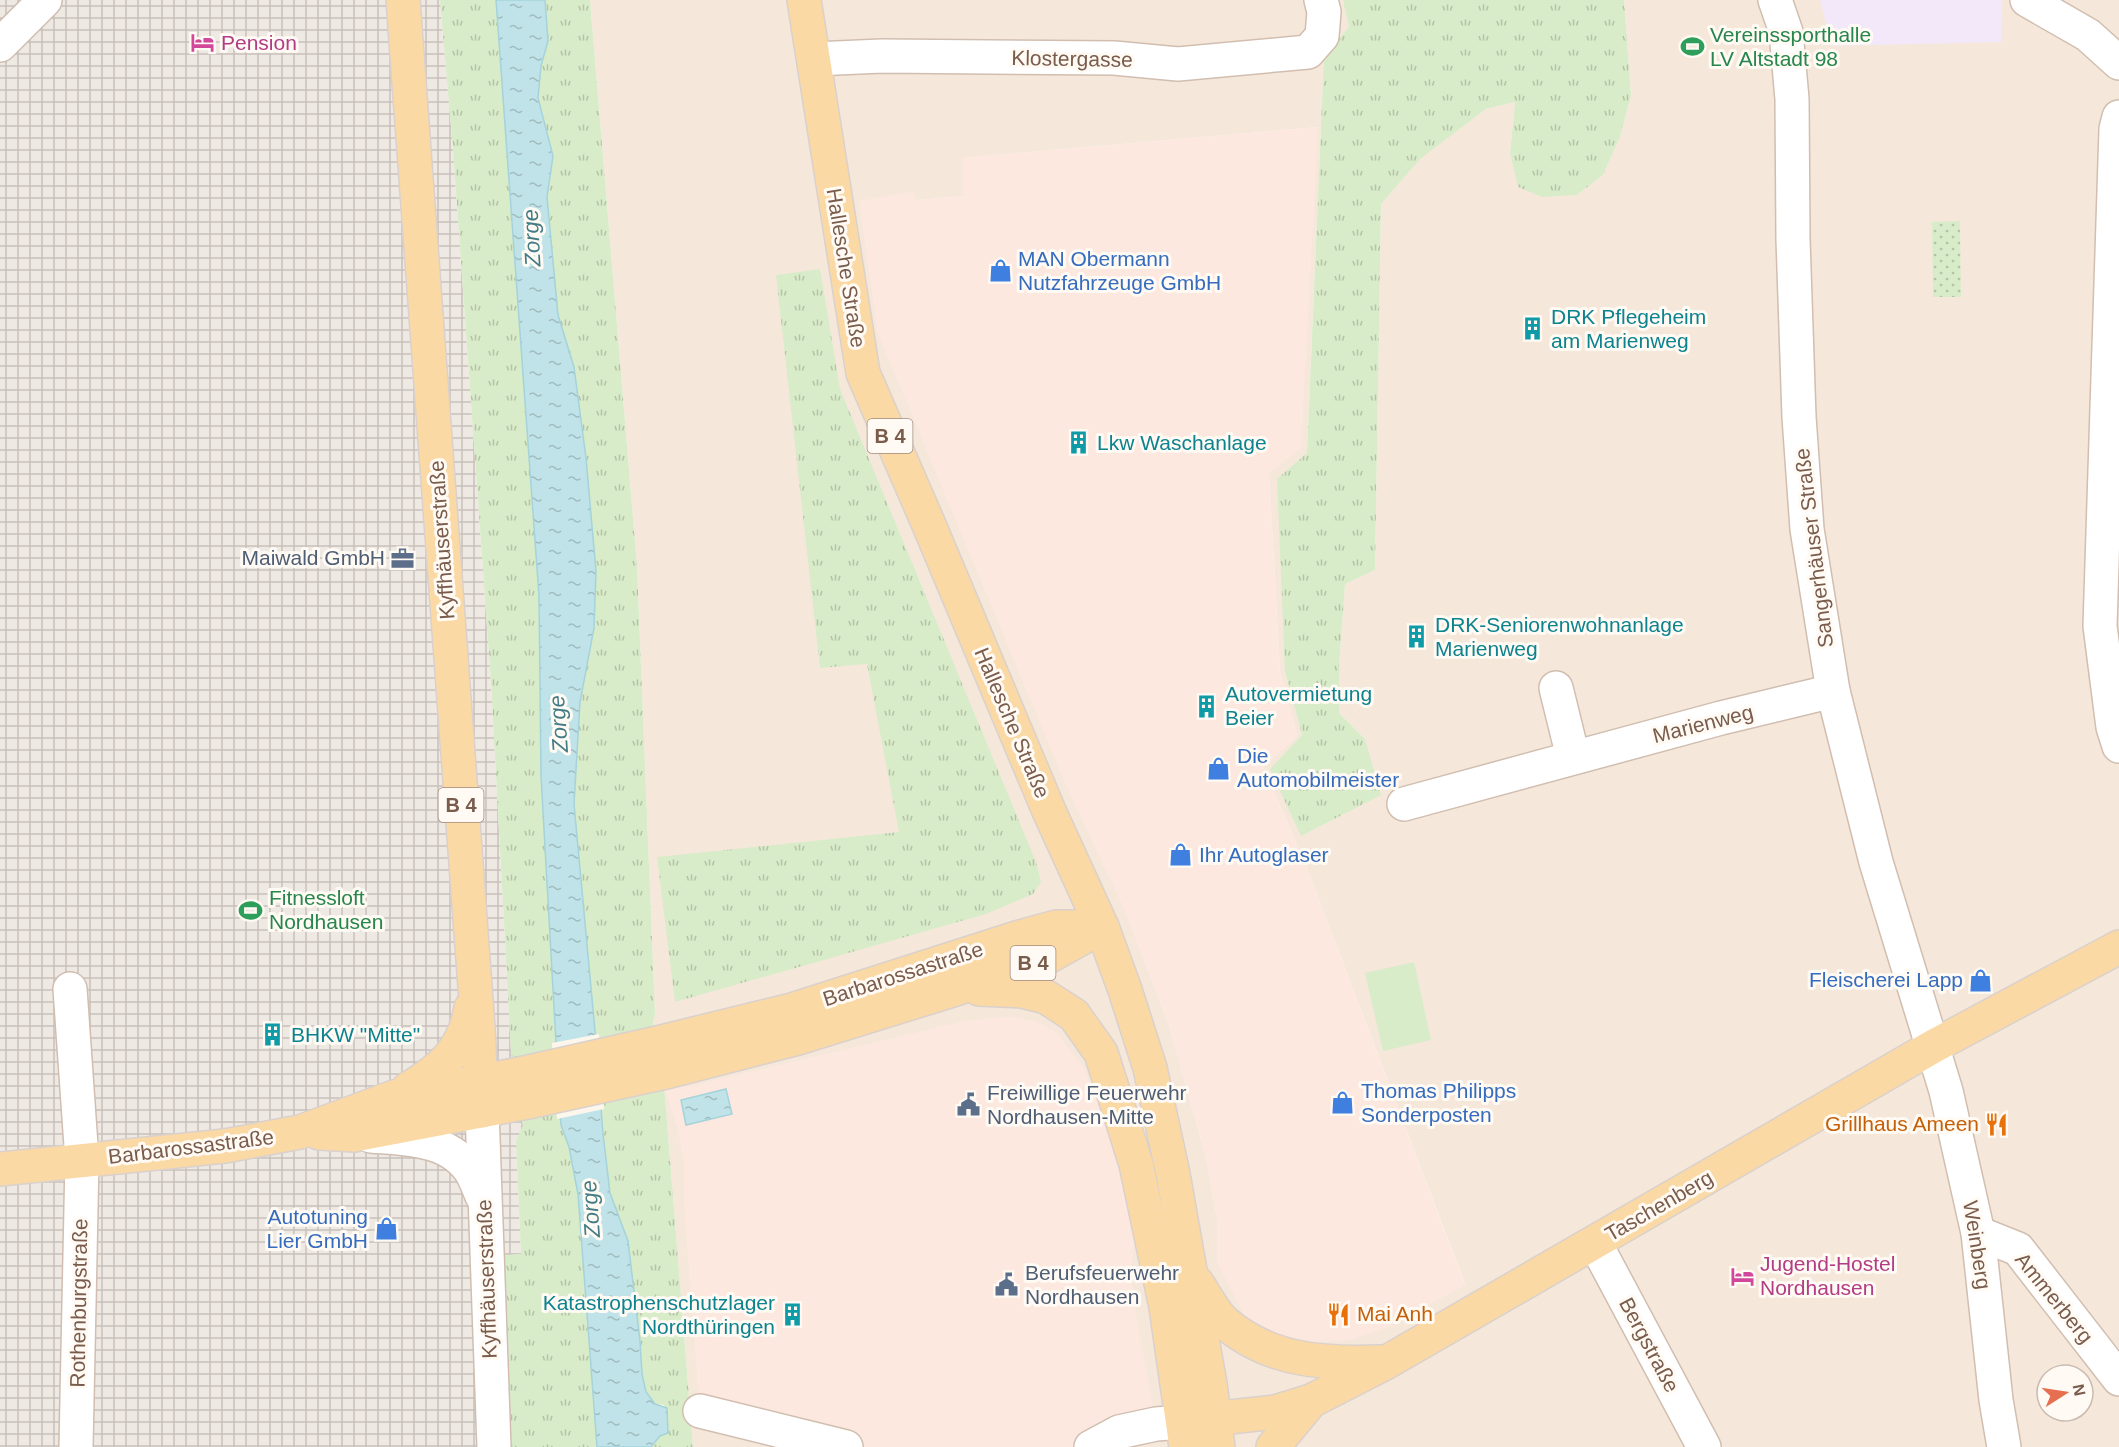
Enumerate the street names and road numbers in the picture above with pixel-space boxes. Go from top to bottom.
street label: Klostergasse [1011,46,1133,71]
street label: Hallesche Straße [823,187,870,349]
road number: B 4 [868,419,912,453]
street label: Sangerhäuser Straße [1790,447,1837,649]
street label: Kyffhäuserstraße [424,460,459,620]
street label: Hallesche Straße [970,644,1055,801]
street label: Marienweg [1650,700,1755,747]
road number: B 4 [438,788,484,822]
street label: Barbarossastraße [820,937,986,1010]
road number: B 4 [1010,946,1056,980]
street label: Barbarossastraße [107,1125,275,1168]
street label: Taschenberg [1601,1166,1717,1246]
street label: Kyffhäuserstraße [472,1199,501,1359]
street label: Weinberg [1959,1199,1996,1291]
street label: Rothenburgstraße [66,1218,91,1388]
street label: Ammerberg [2011,1248,2098,1348]
street label: Bergstraße [1615,1294,1684,1396]

